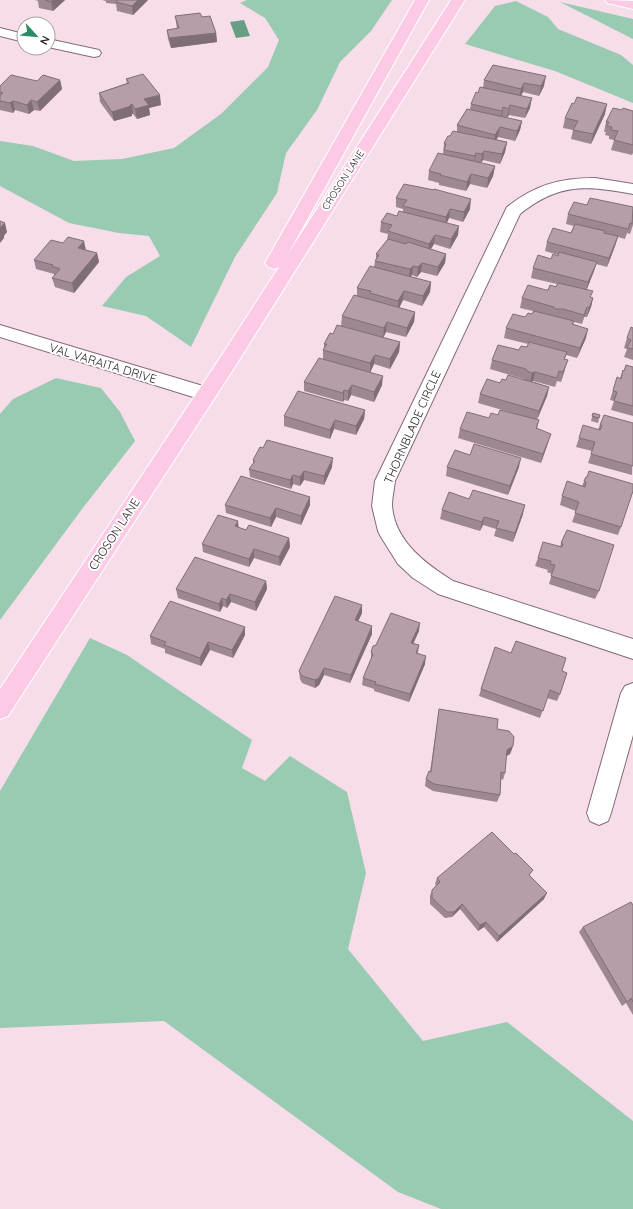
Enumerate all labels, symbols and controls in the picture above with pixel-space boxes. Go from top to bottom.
north arrow [16,16,56,56]
text: N [37,34,53,47]
street label: CROSON LANE [319,147,367,212]
street label: VAL VARAITA DRIVE [48,340,159,386]
street label: THORNBLADE CIRCLE [380,368,444,486]
street label: CROSON LANE [85,495,143,573]

